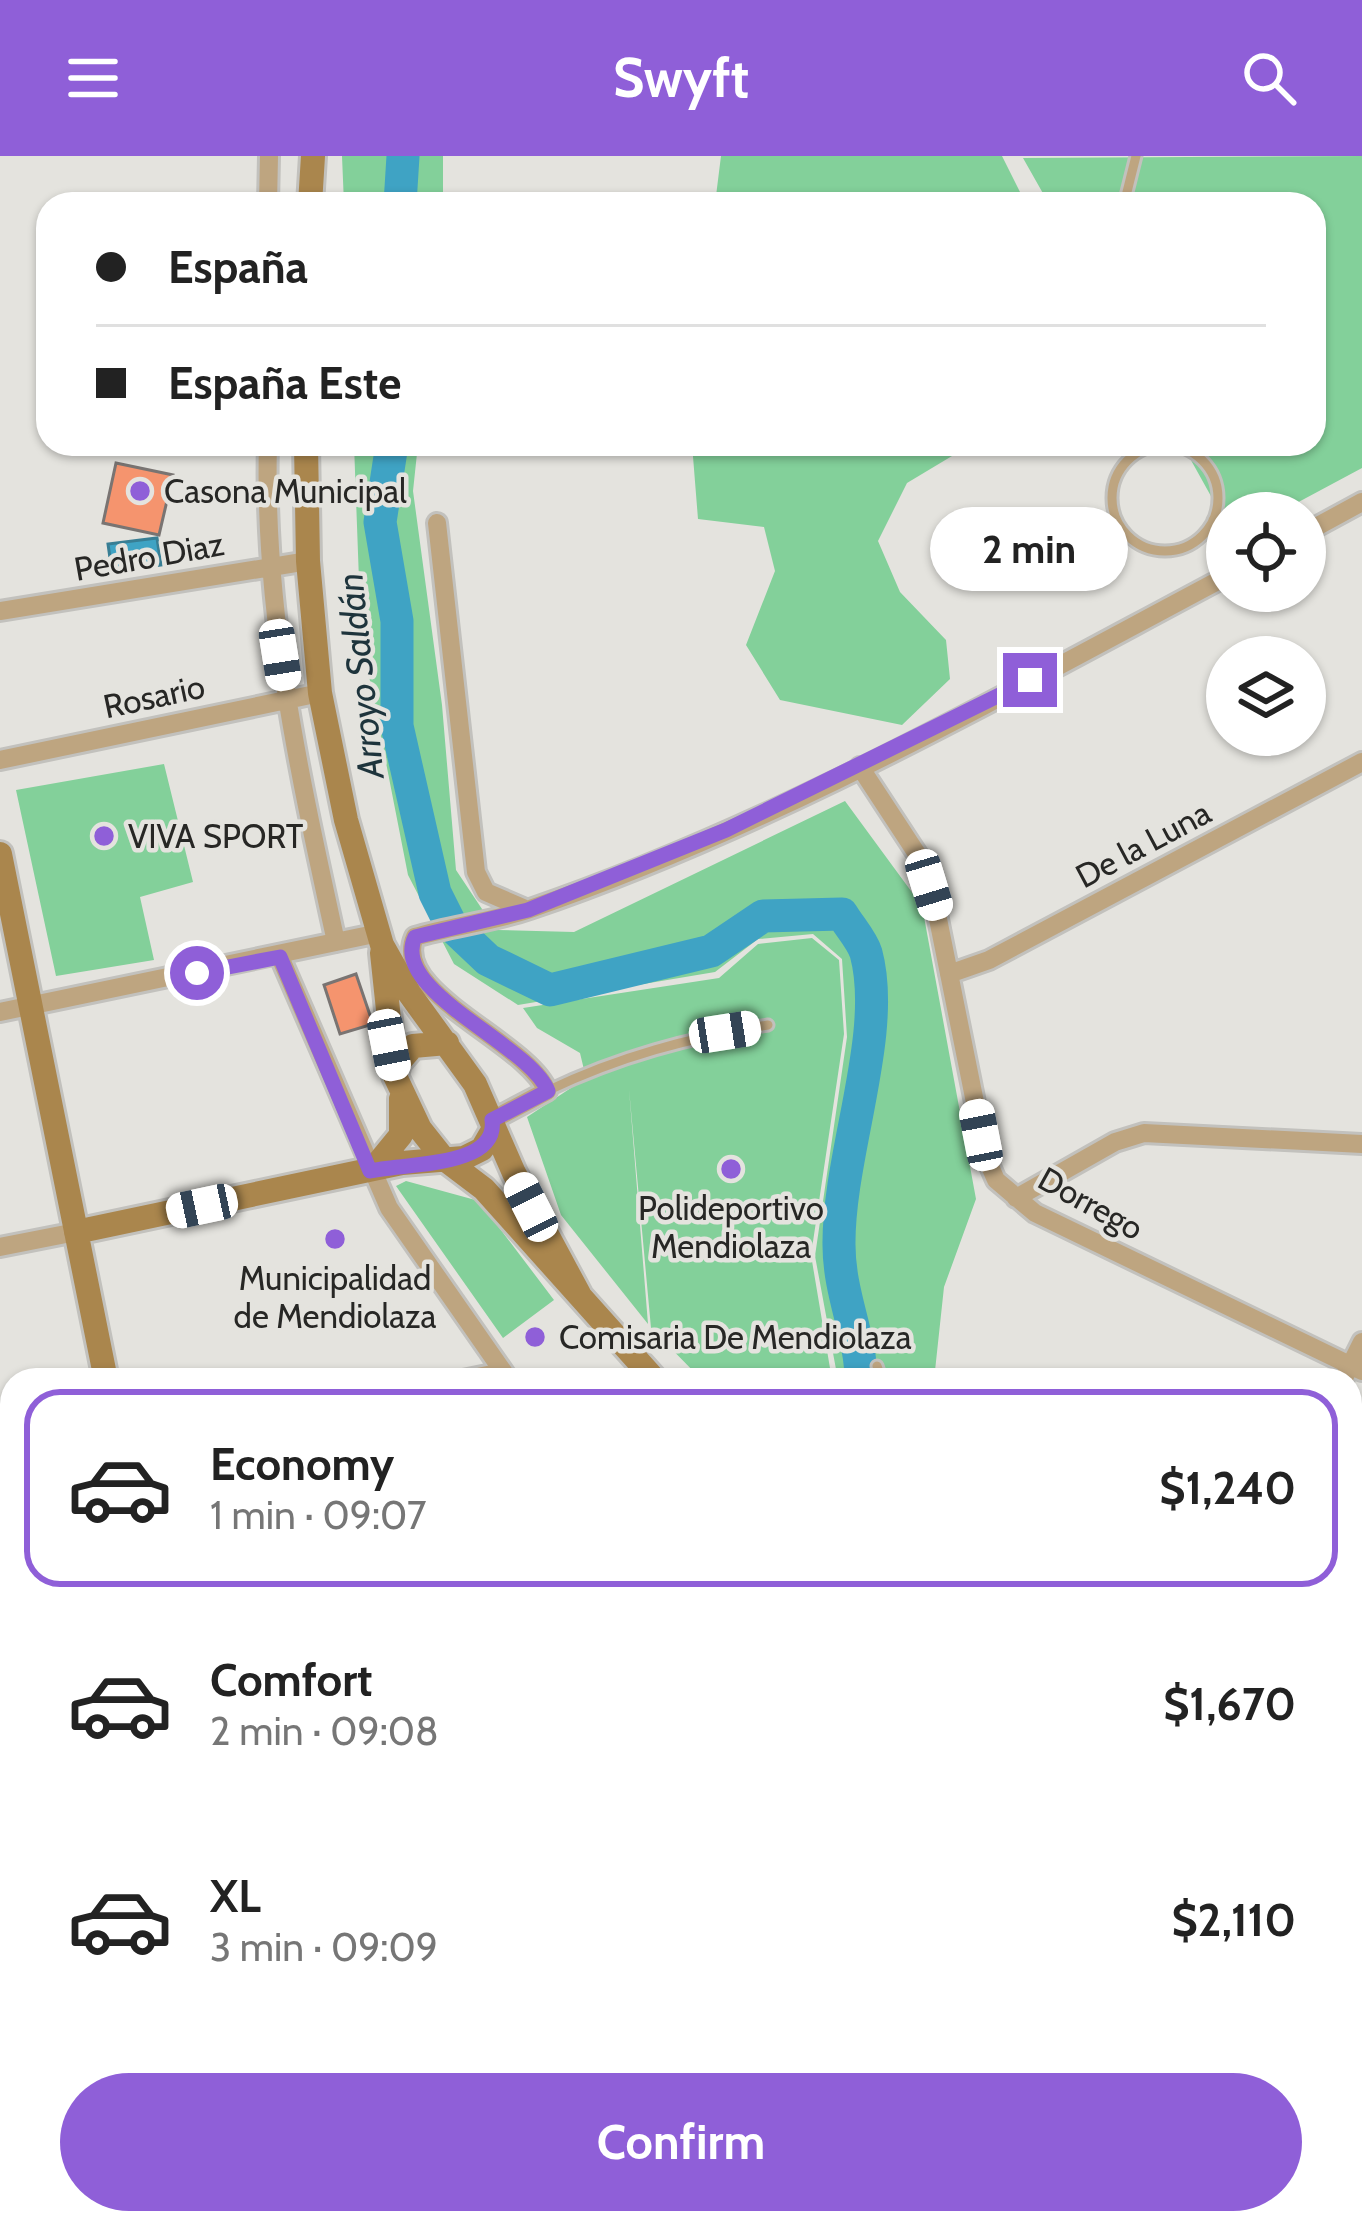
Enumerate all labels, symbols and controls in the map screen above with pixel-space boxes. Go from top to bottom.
icon: menu [60,45,126,111]
text: Swyft [613,45,749,111]
icon: search [1236,45,1302,111]
text: España [168,240,308,294]
text: España Este [168,356,401,410]
place label: Casona Municipal [164,471,407,511]
marker: Casona Municipal [127,478,153,504]
map controls [1206,492,1326,756]
button: locate [1206,492,1326,612]
callout: 2 min [931,506,1129,590]
street label: Pedro Diaz [71,523,227,589]
text: 2 min [982,525,1076,573]
water label: Arroyo Saldán [327,571,393,783]
car [257,617,303,693]
button: layers [1206,636,1326,756]
route end [1003,653,1057,707]
street label: Rosario [100,666,208,726]
street label: De la Luna [1069,792,1217,896]
place label: VIVA SPORT [128,816,304,856]
marker: VIVA SPORT [91,823,117,849]
car [901,845,957,925]
route start [170,946,224,1000]
car [364,1006,414,1084]
car [687,1009,763,1055]
car [956,1096,1006,1174]
marker: Polideportivo Mendiolaza [718,1156,744,1182]
street label: Dorrego [1032,1158,1150,1248]
car [499,1167,563,1247]
car [163,1181,241,1231]
place label: Polideportivo Mendiolaza [638,1188,824,1266]
marker: Municipalidad de Mendiolaza [322,1226,348,1252]
place label: Municipalidad de Mendiolaza [234,1258,437,1336]
place label: Comisaria De Mendiolaza [559,1317,912,1357]
marker: Comisaria De Mendiolaza [522,1324,548,1350]
icon: car [66,1434,174,1542]
text: Economy [210,1437,394,1491]
text: $1,240 [1159,1461,1296,1515]
text: 1 min · 09:07 [210,1491,427,1539]
icon: car [66,1650,174,1758]
text: Comfort [210,1653,373,1707]
text: $1,670 [1163,1677,1296,1731]
text: 2 min · 09:08 [210,1707,439,1755]
icon: car [66,1866,174,1974]
text: XL [210,1869,261,1923]
text: $2,110 [1171,1893,1296,1947]
text: 3 min · 09:09 [210,1923,438,1971]
button: Confirm [60,2073,1302,2211]

